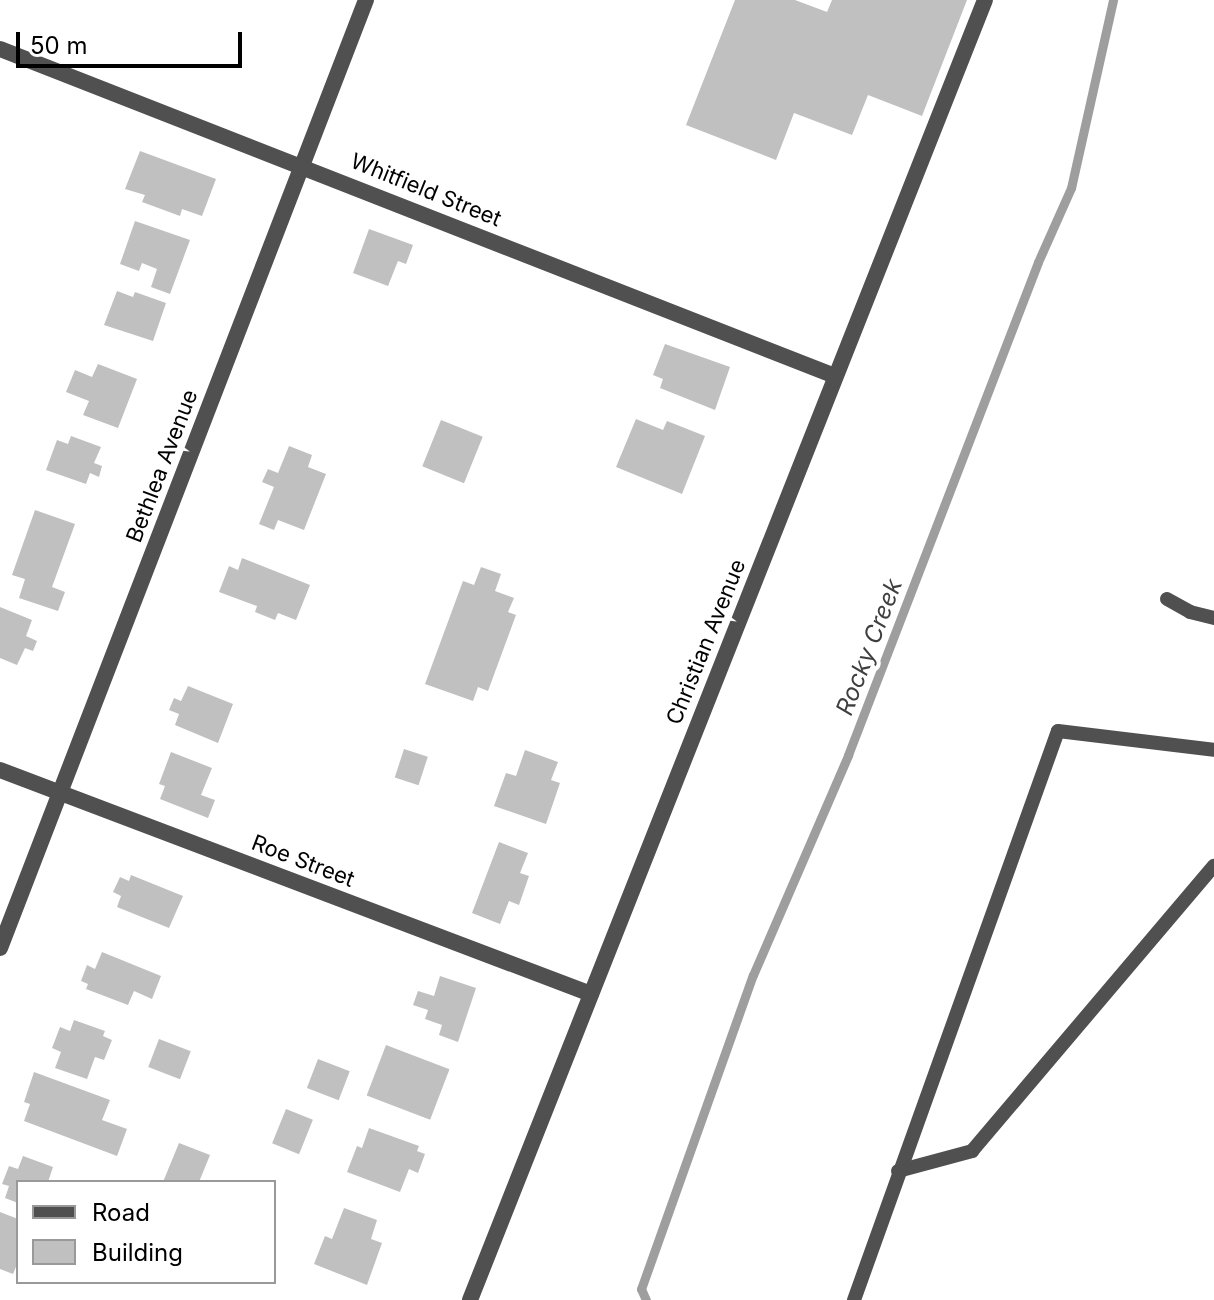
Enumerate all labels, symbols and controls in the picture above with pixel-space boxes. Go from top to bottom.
scale bar [20,16,246,66]
text: 50 m [30,31,88,60]
street label: Whitfield Street [347,148,505,232]
street label: Bethlea Avenue [121,386,203,546]
street label: Christian Avenue [661,555,751,729]
water label: Rocky Creek [830,575,908,719]
street label: Roe Street [248,829,358,893]
legend [16,1180,276,1284]
text: Road [92,1198,150,1227]
text: Building [92,1238,183,1267]

